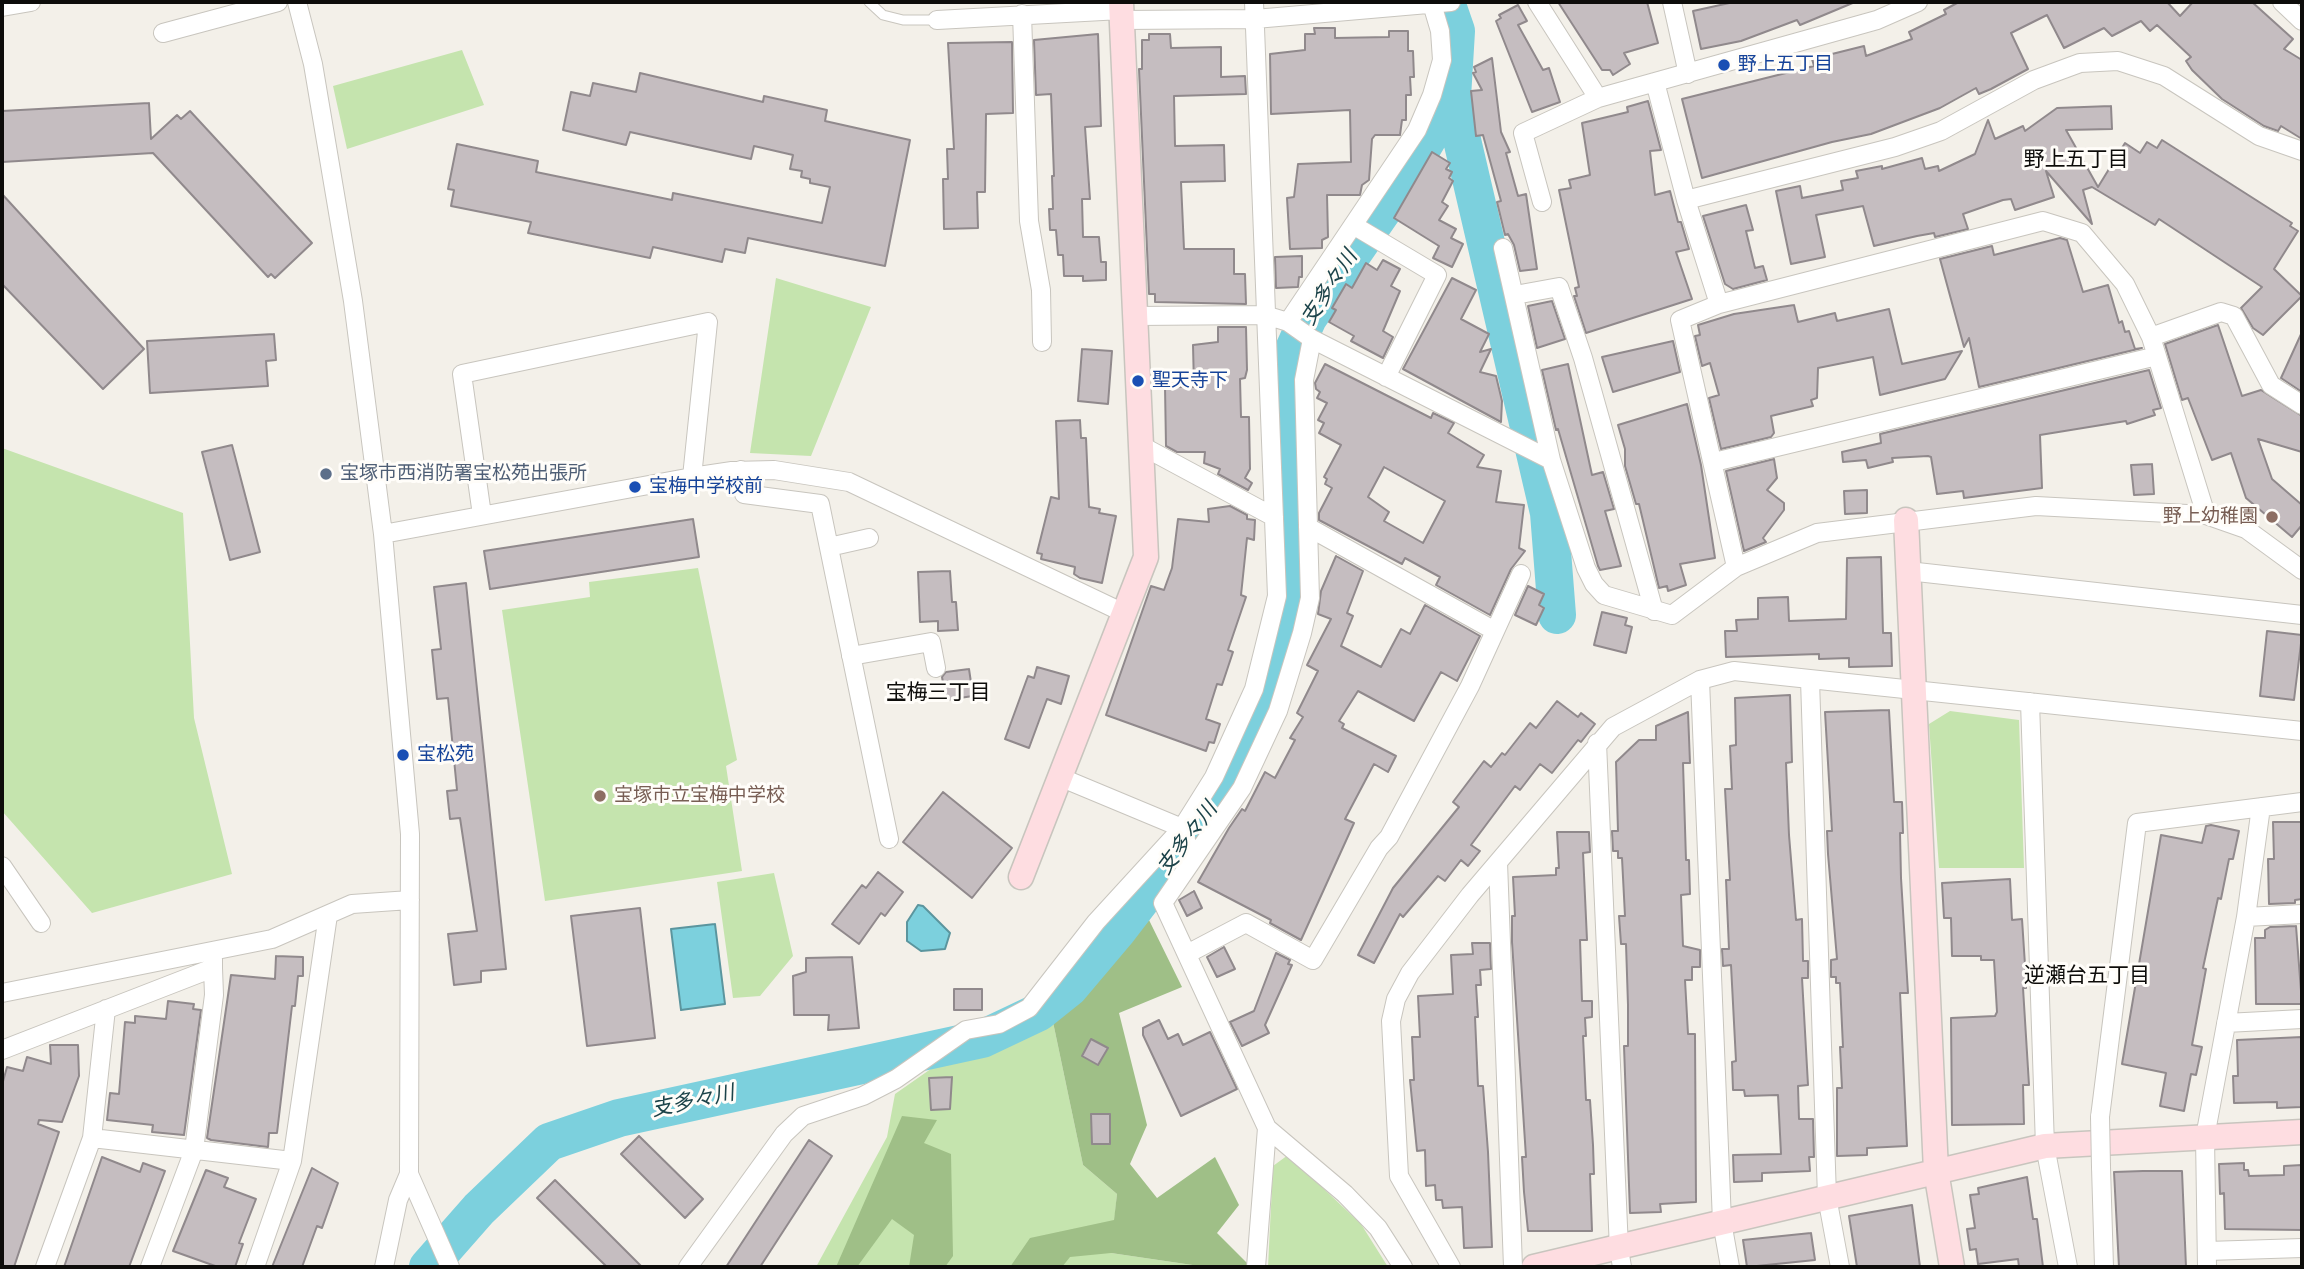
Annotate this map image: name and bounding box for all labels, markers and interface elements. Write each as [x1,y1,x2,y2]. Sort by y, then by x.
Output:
place label: 野上五丁目 [1738,54,1833,76]
marker: 野上五丁目 [1716,57,1732,73]
district label: 野上五丁目 [2024,147,2128,173]
water label: 支多々川 [1297,246,1363,330]
place label: 聖天寺下 [1152,370,1228,392]
marker: 聖天寺下 [1130,373,1146,389]
place label: 宝塚市西消防署宝松苑出張所 [340,463,587,485]
marker: 宝塚市西消防署宝松苑出張所 [318,466,334,482]
place label: 宝梅中学校前 [649,476,763,498]
marker: 宝梅中学校前 [627,479,643,495]
place label: 野上幼稚園 [2163,506,2258,528]
marker: 野上幼稚園 [2264,509,2280,525]
district label: 宝梅三丁目 [886,680,990,706]
place label: 宝松苑 [417,744,474,766]
marker: 宝松苑 [395,747,411,763]
place label: 宝塚市立宝梅中学校 [614,785,785,807]
marker: 宝塚市立宝梅中学校 [592,788,608,804]
water label: 支多々川 [1153,798,1223,880]
district label: 逆瀬台五丁目 [2024,963,2150,989]
water label: 支多々川 [649,1081,737,1123]

